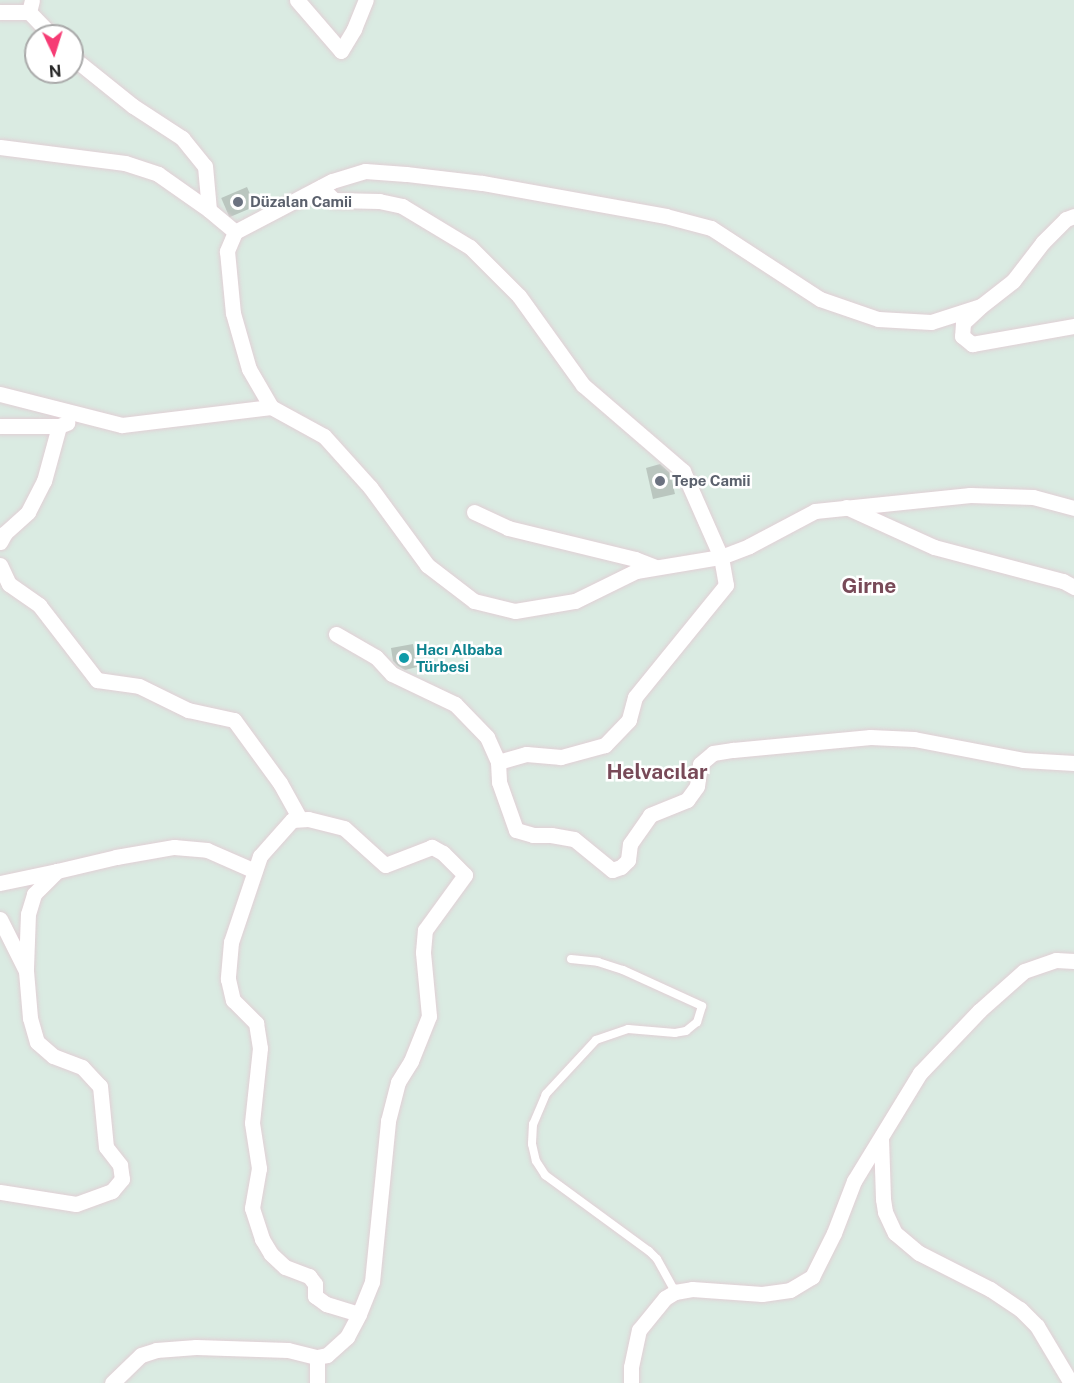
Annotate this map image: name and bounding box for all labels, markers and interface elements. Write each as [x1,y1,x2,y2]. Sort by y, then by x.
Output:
north arrow [24,24,84,84]
text: N [48,61,62,80]
place label: Düzalan Camii [250,193,352,211]
marker: Düzalan Camii [231,195,245,209]
place label: Tepe Camii [672,472,750,490]
marker: Tepe Camii [653,474,667,488]
district label: Girne [842,573,896,599]
place label: Hacı Albaba Türbesi [416,640,502,675]
marker: Hacı Albaba Türbesi [397,651,411,665]
district label: Helvacılar [606,759,708,785]

